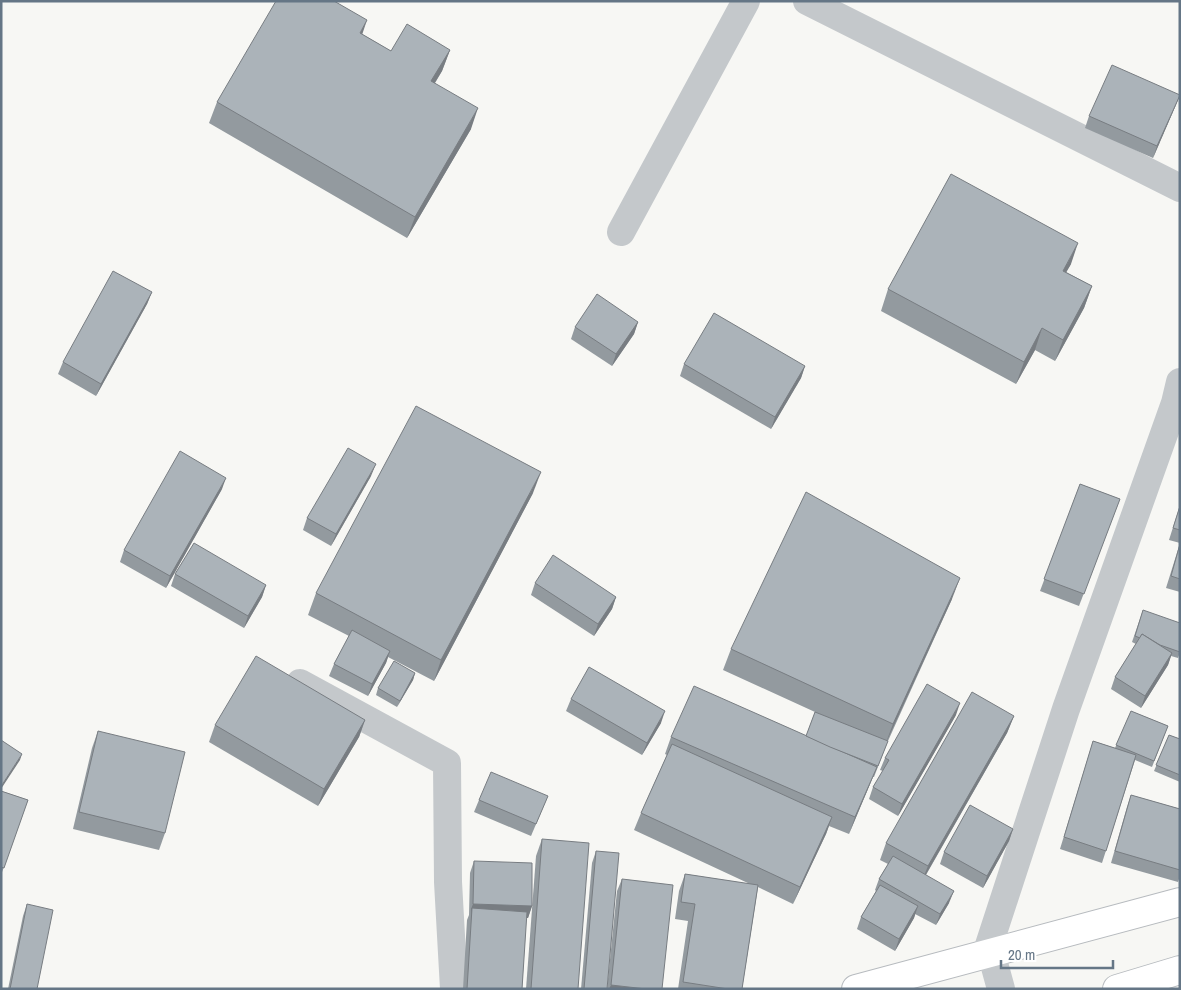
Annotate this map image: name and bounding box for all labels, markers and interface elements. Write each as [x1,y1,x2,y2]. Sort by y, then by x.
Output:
scale bar [1001,938,1114,970]
text: 20 m [1008,944,1035,965]

